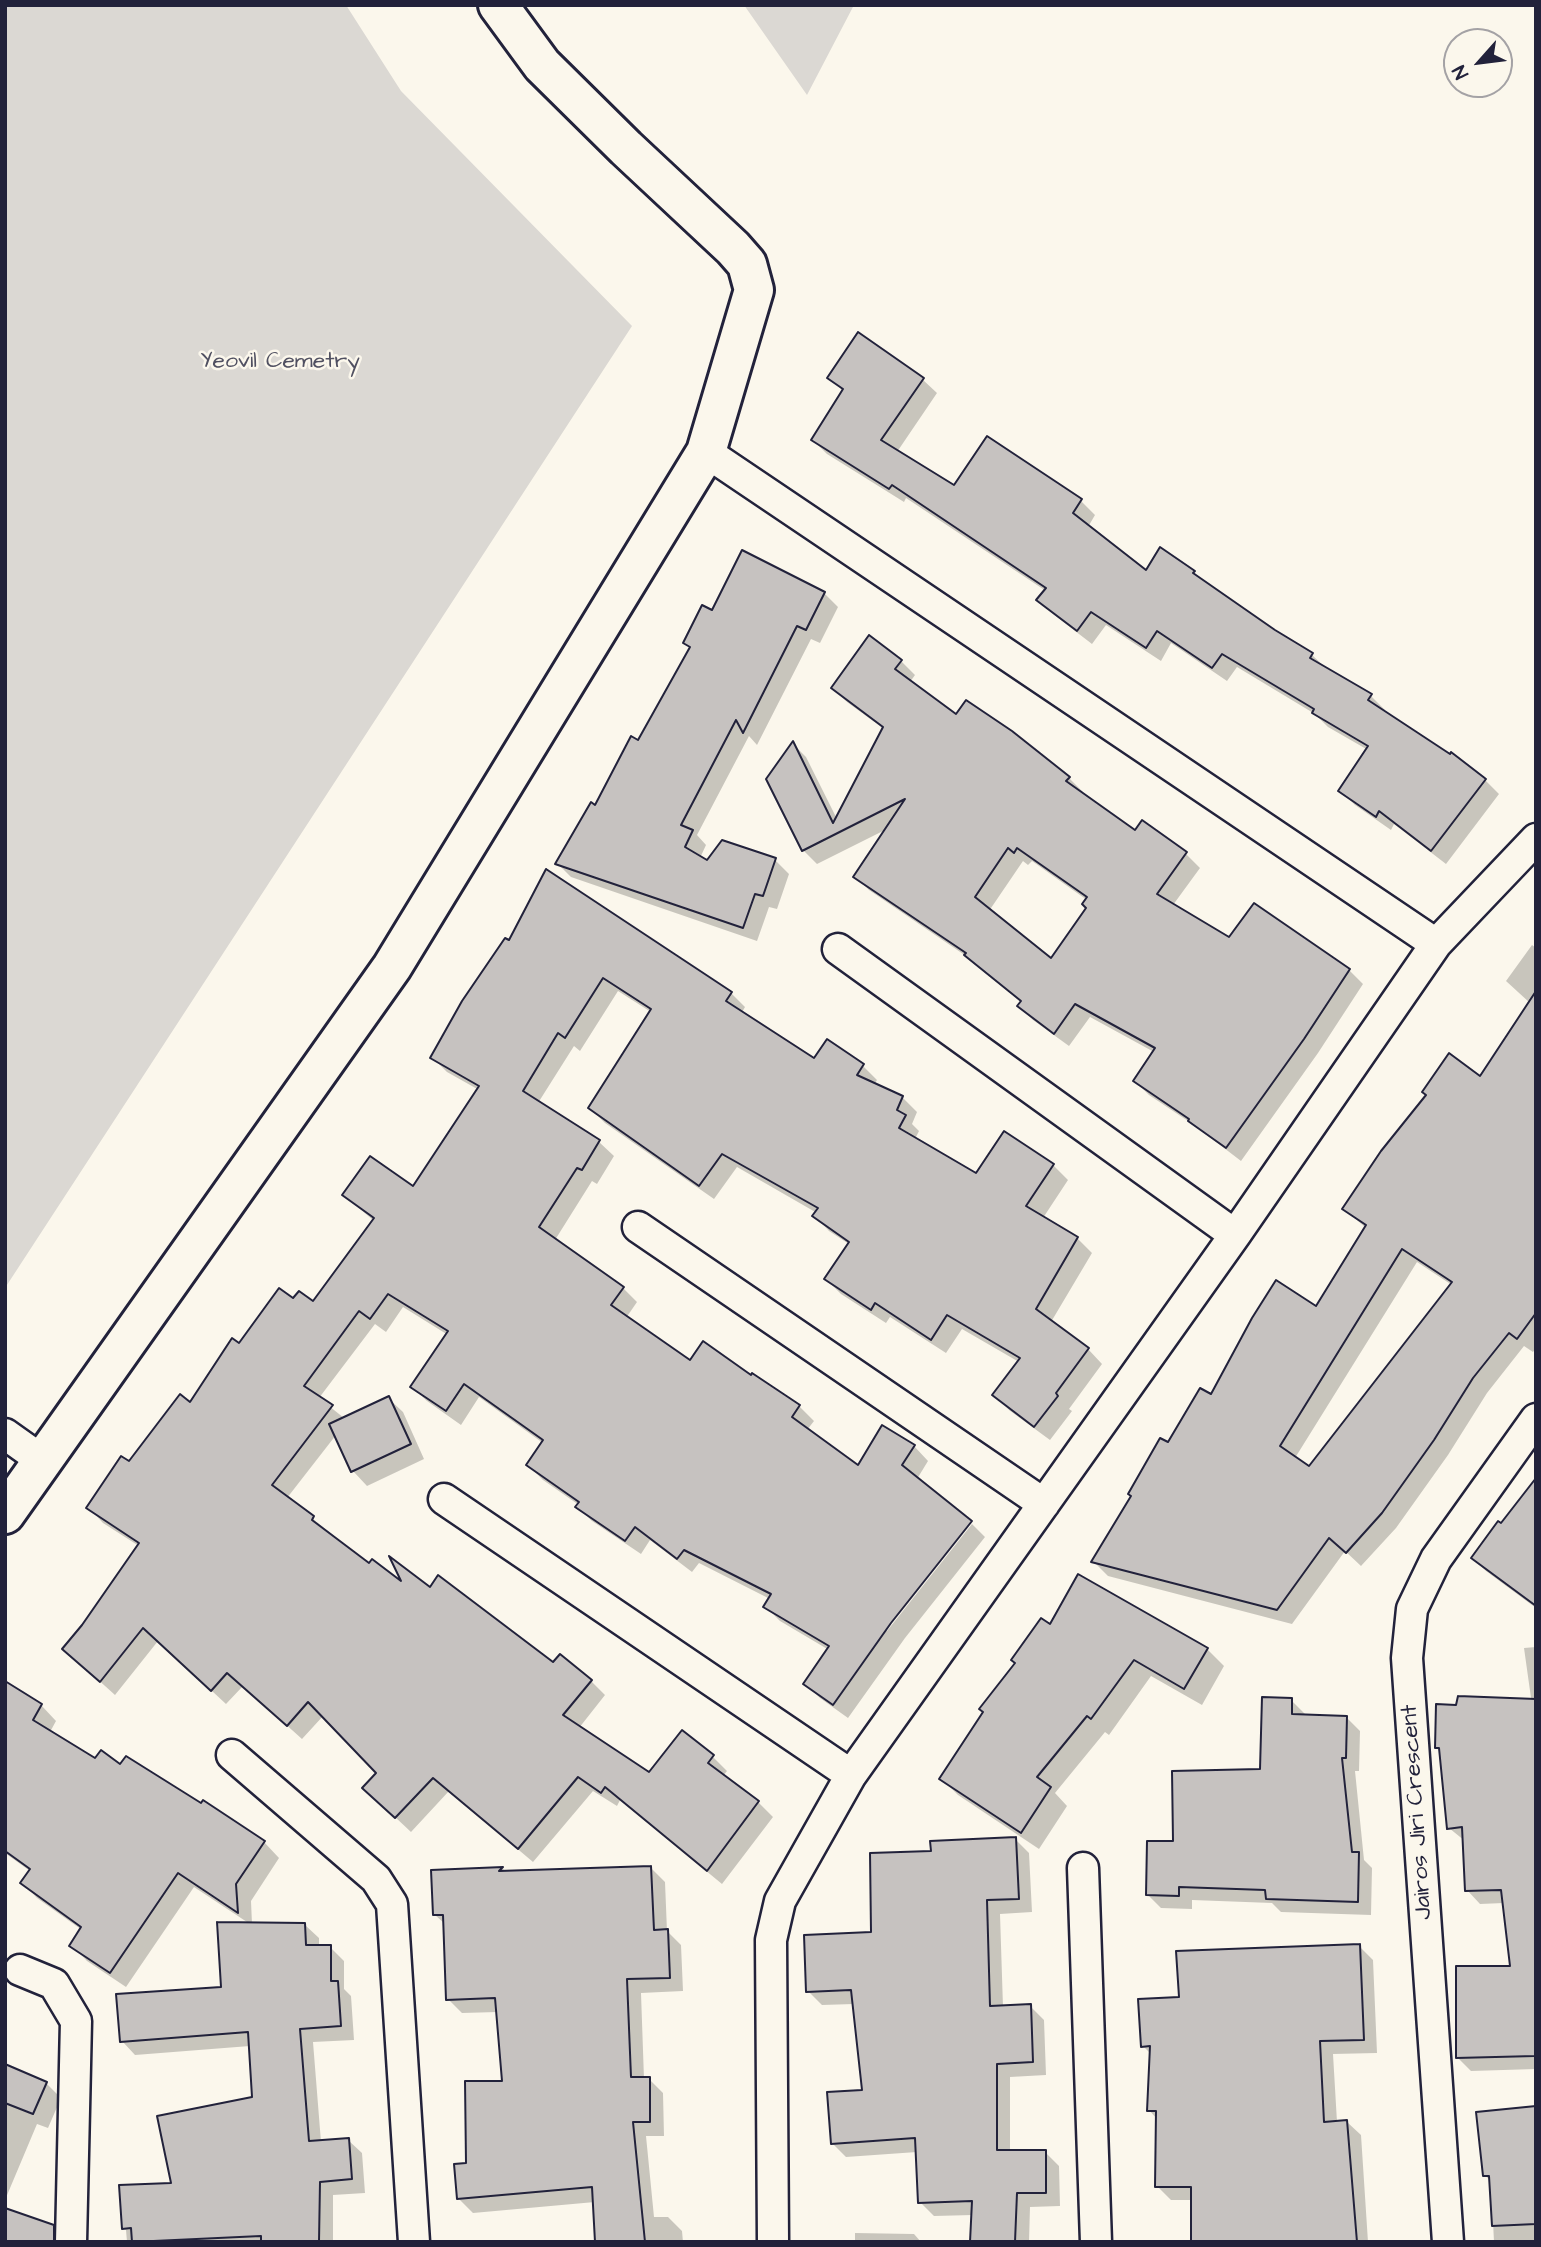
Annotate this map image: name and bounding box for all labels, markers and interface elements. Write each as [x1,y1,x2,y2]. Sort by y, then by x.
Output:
north arrow [1443,28,1513,98]
text: N [1446,61,1476,84]
park label: Yeovil Cemetry [200,348,360,376]
street label: Jairos Jiri Crescent [1397,1704,1439,1920]

